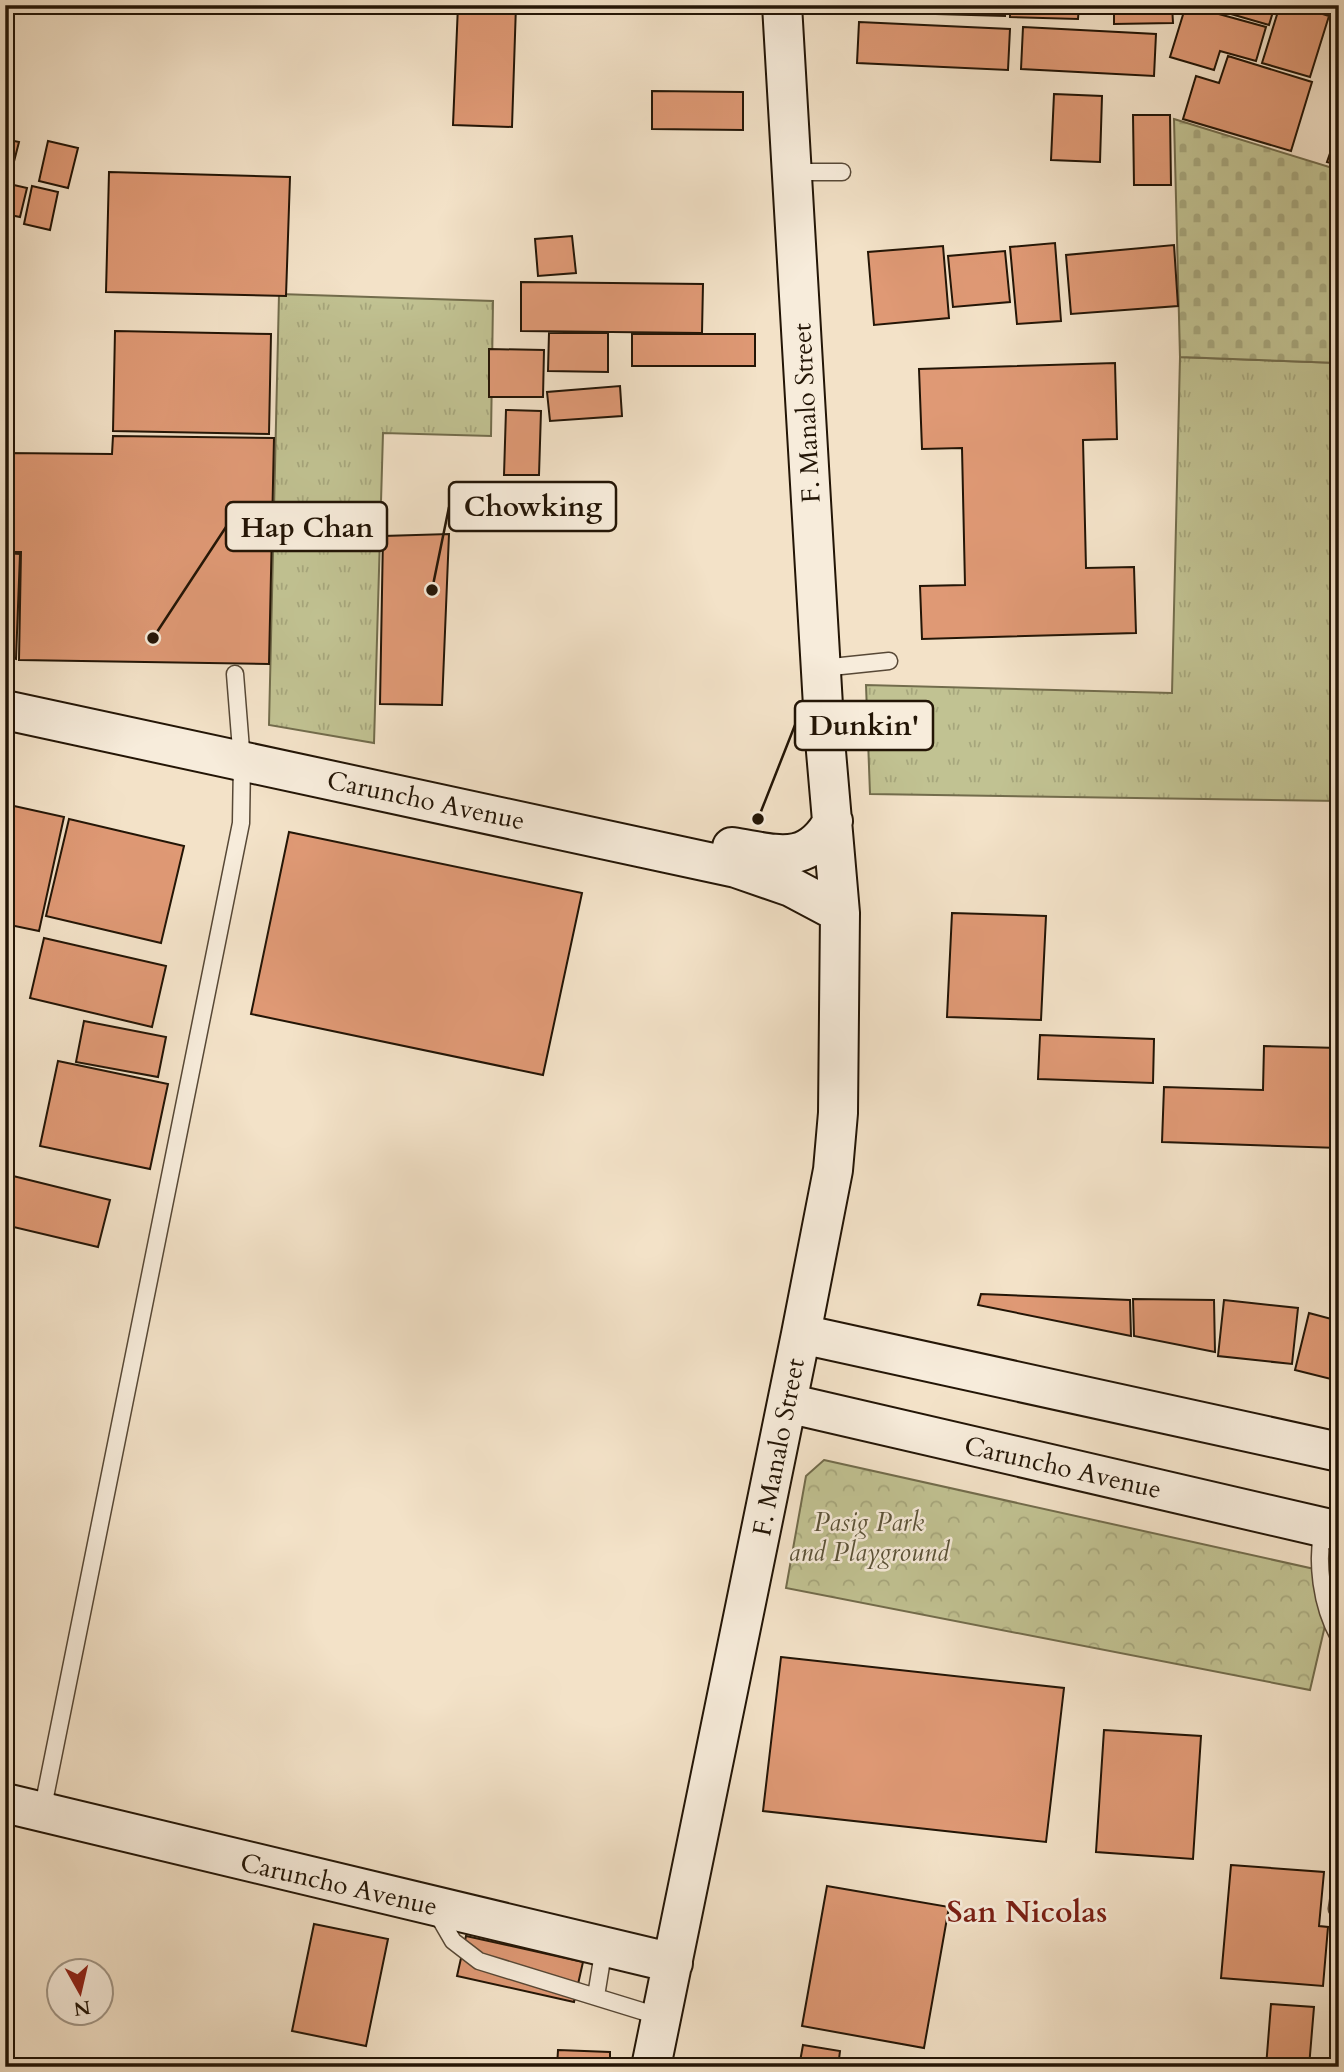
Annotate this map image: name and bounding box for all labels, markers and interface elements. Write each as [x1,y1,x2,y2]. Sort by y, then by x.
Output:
street label: F. Manalo Street [784,322,829,504]
callout: Chowking [449,482,616,531]
text: Chowking [464,488,603,526]
callout: Hap Chan [226,502,387,551]
text: Hap Chan [240,509,374,547]
callout: Dunkin' [795,701,933,750]
text: Dunkin' [809,707,919,745]
street label: Caruncho Avenue [324,762,528,839]
street label: F. Manalo Street [744,1355,813,1539]
street label: Caruncho Avenue [961,1428,1165,1507]
park label: Pasig Park and Playground [789,1505,951,1570]
street label: Caruncho Avenue [237,1845,441,1924]
district label: San Nicolas [947,1892,1107,1933]
north arrow [46,1956,116,2026]
text: N [72,1994,92,2022]

